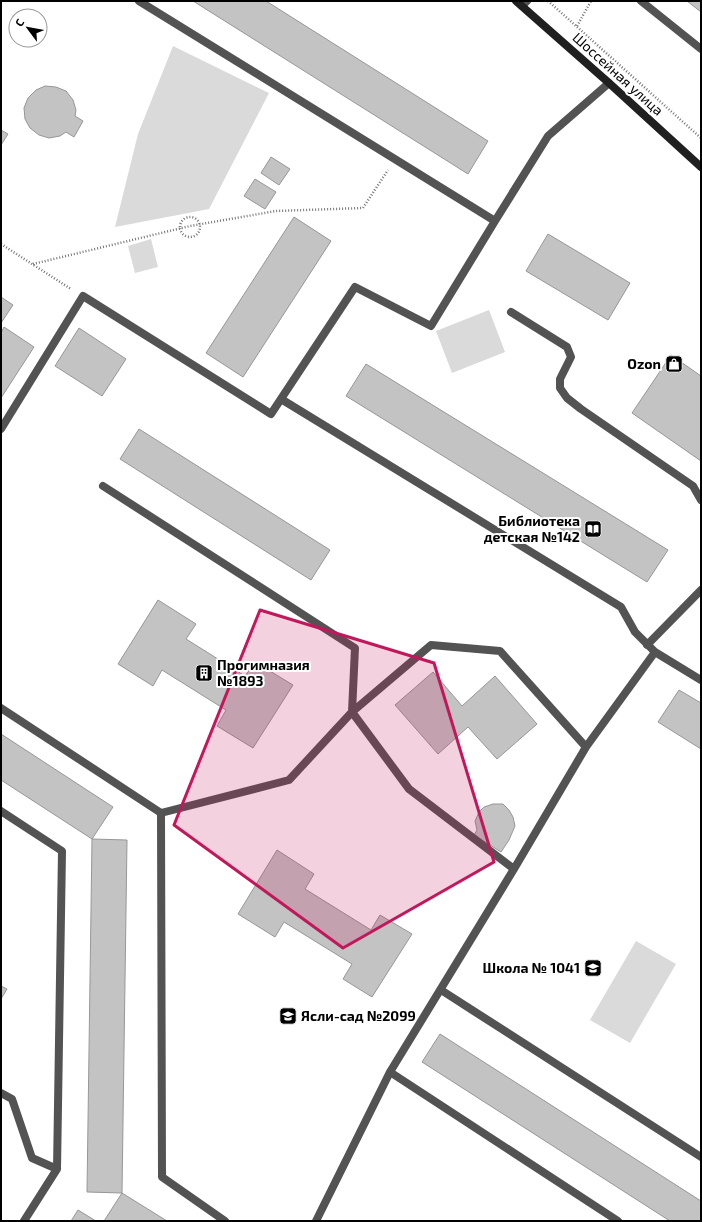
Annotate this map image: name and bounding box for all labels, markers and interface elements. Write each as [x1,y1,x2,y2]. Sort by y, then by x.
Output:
north arrow [8,8,48,48]
text: С [12,16,27,29]
street label: Шоссейная улица [570,28,667,119]
shop icon: Ozon [664,354,684,374]
place label: Ozon [627,355,661,372]
place label: Библиотека детская №142 [484,512,580,545]
library icon: Библиотека детская №142 [583,519,603,539]
place label: Прогимназия №1893 [217,656,310,689]
building icon: Прогимназия №1893 [194,663,214,683]
school or university icon: Школа № 1041 [583,958,603,978]
place label: Школа № 1041 [483,959,580,976]
school or university icon: Ясли-сад №2099 [278,1006,298,1026]
place label: Ясли-сад №2099 [301,1007,416,1024]

